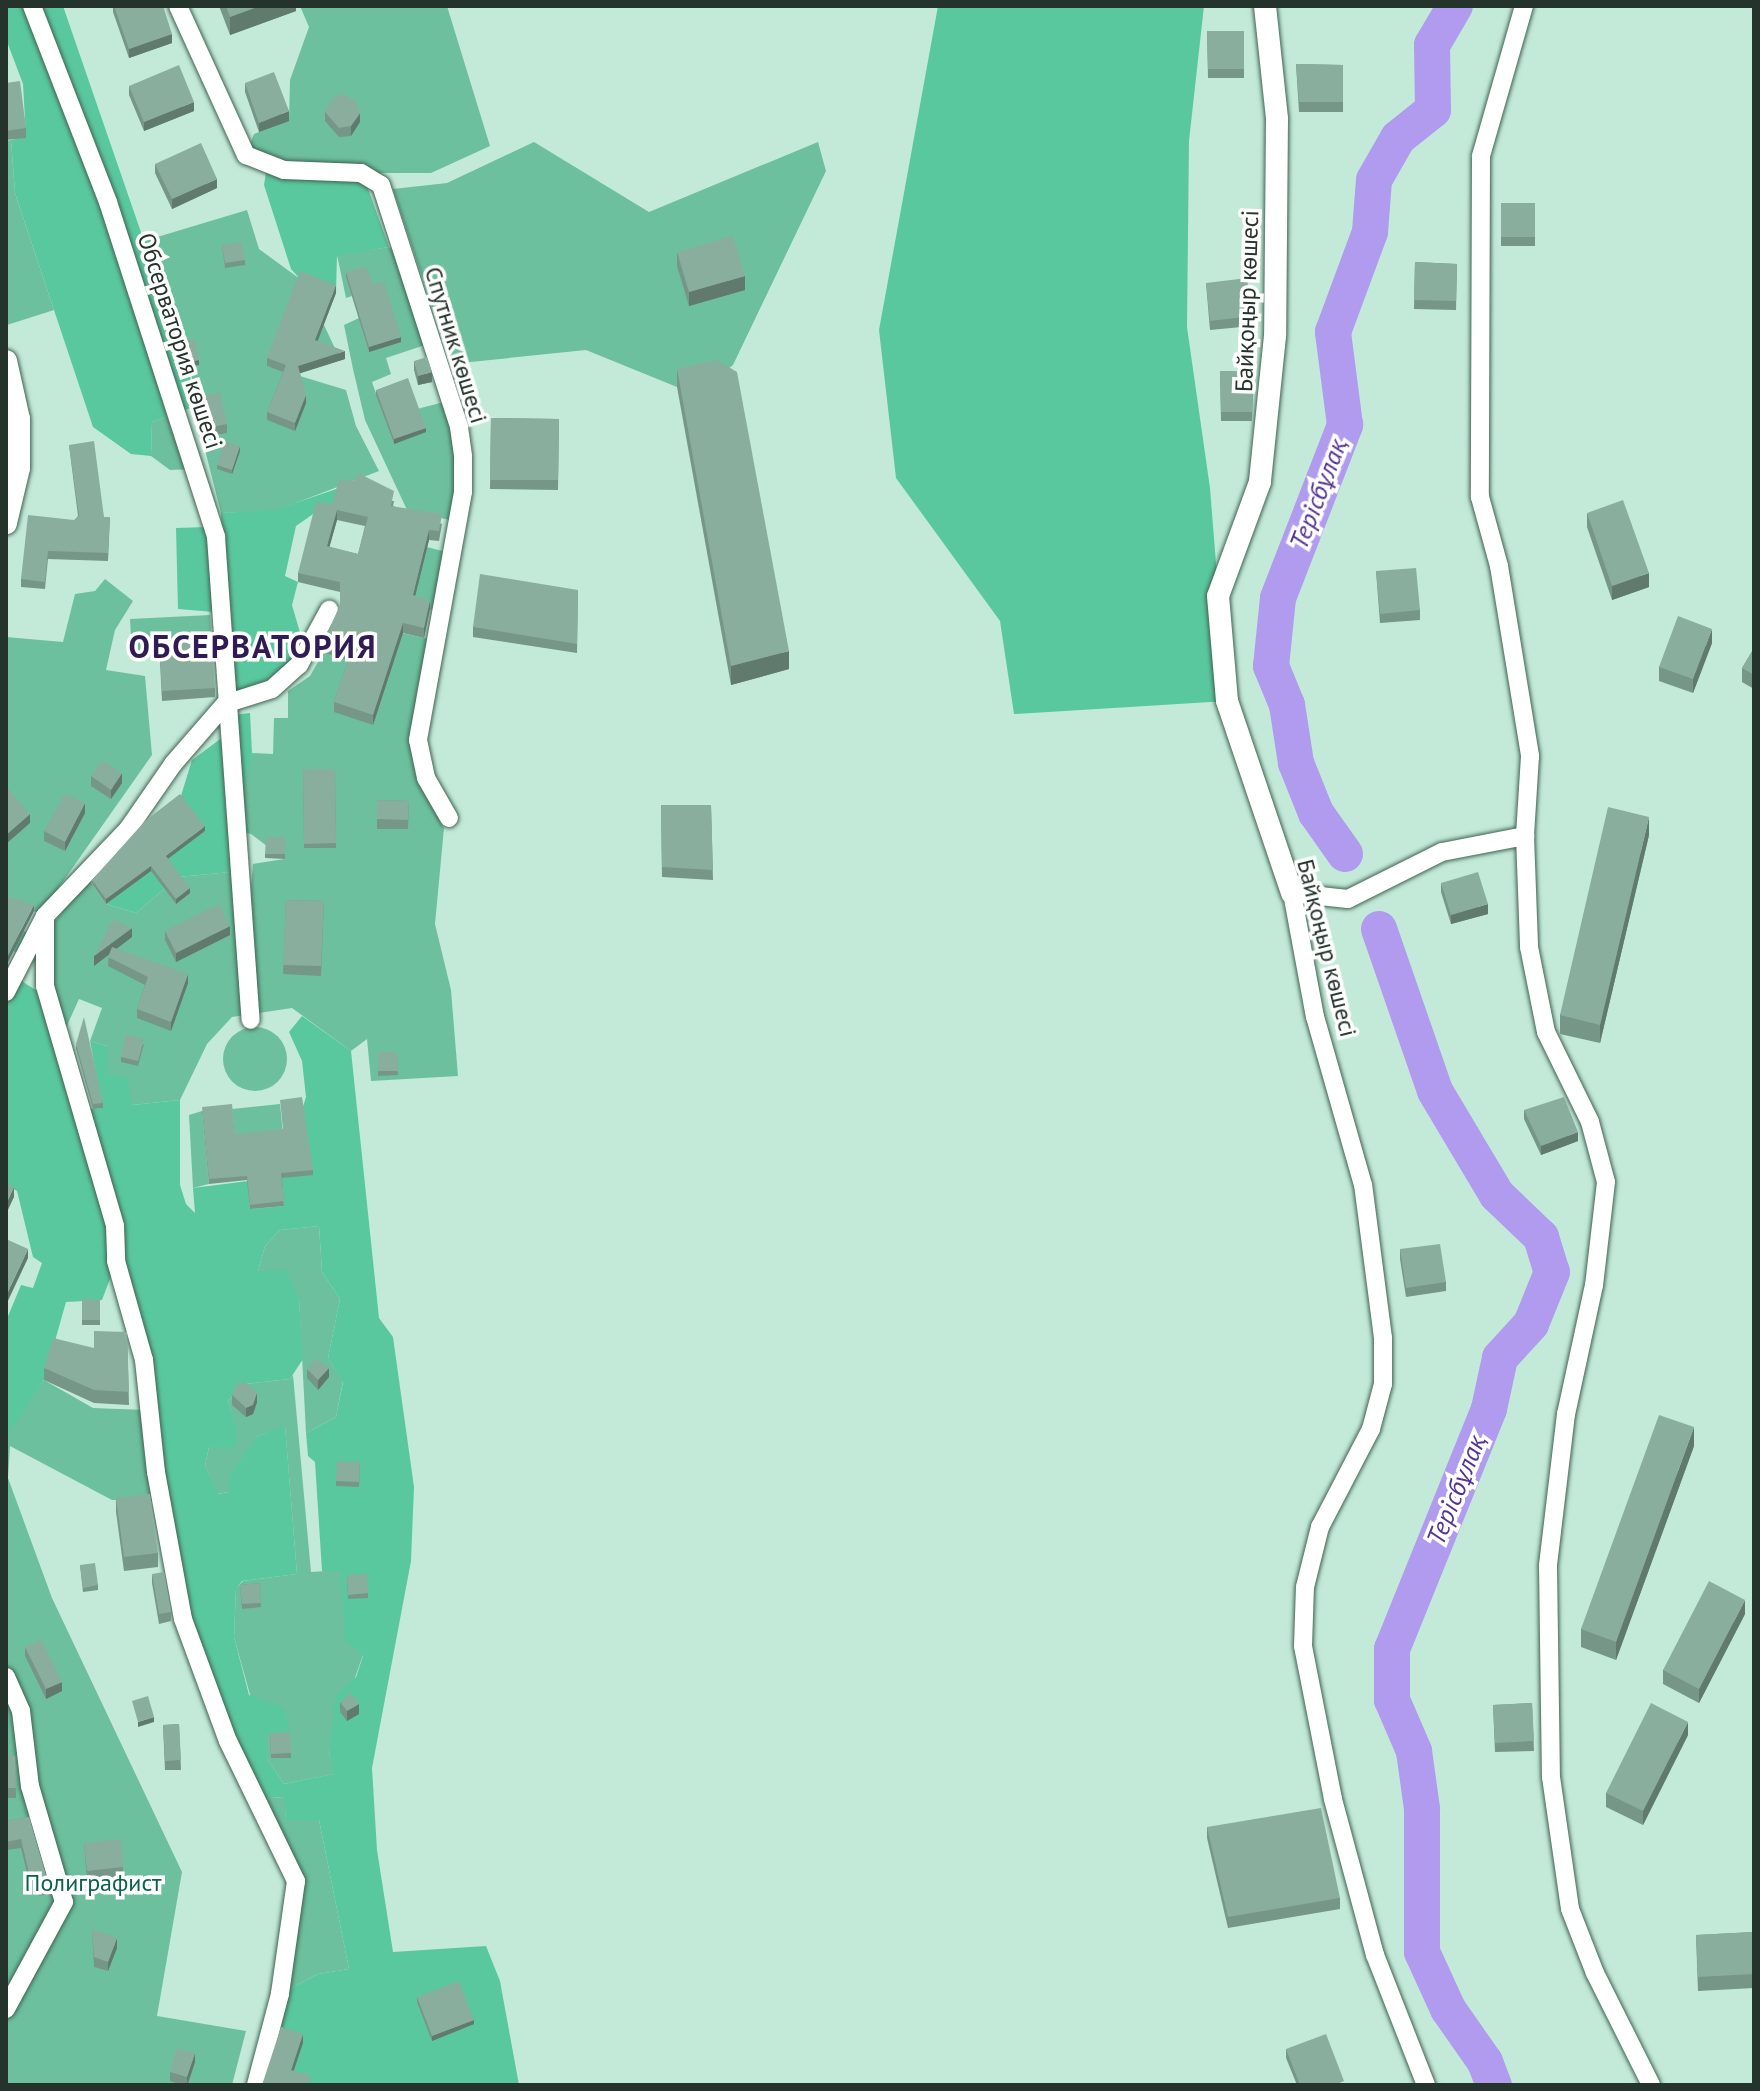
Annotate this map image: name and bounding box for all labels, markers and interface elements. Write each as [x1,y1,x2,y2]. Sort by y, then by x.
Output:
street label: Байқоңыр көшесі [1229,209,1265,393]
street label: Обсерватория көшесі [131,229,229,453]
street label: Спутник көшесі [419,263,493,427]
water label: Терісбұлақ [1283,434,1353,554]
district label: ОБСЕРВАТОРИЯ [129,627,377,665]
street label: Байқоңыр көшесі [1291,856,1363,1040]
water label: Терісбұлақ [1420,1431,1492,1549]
park label: Полиграфист [25,1869,161,1897]

